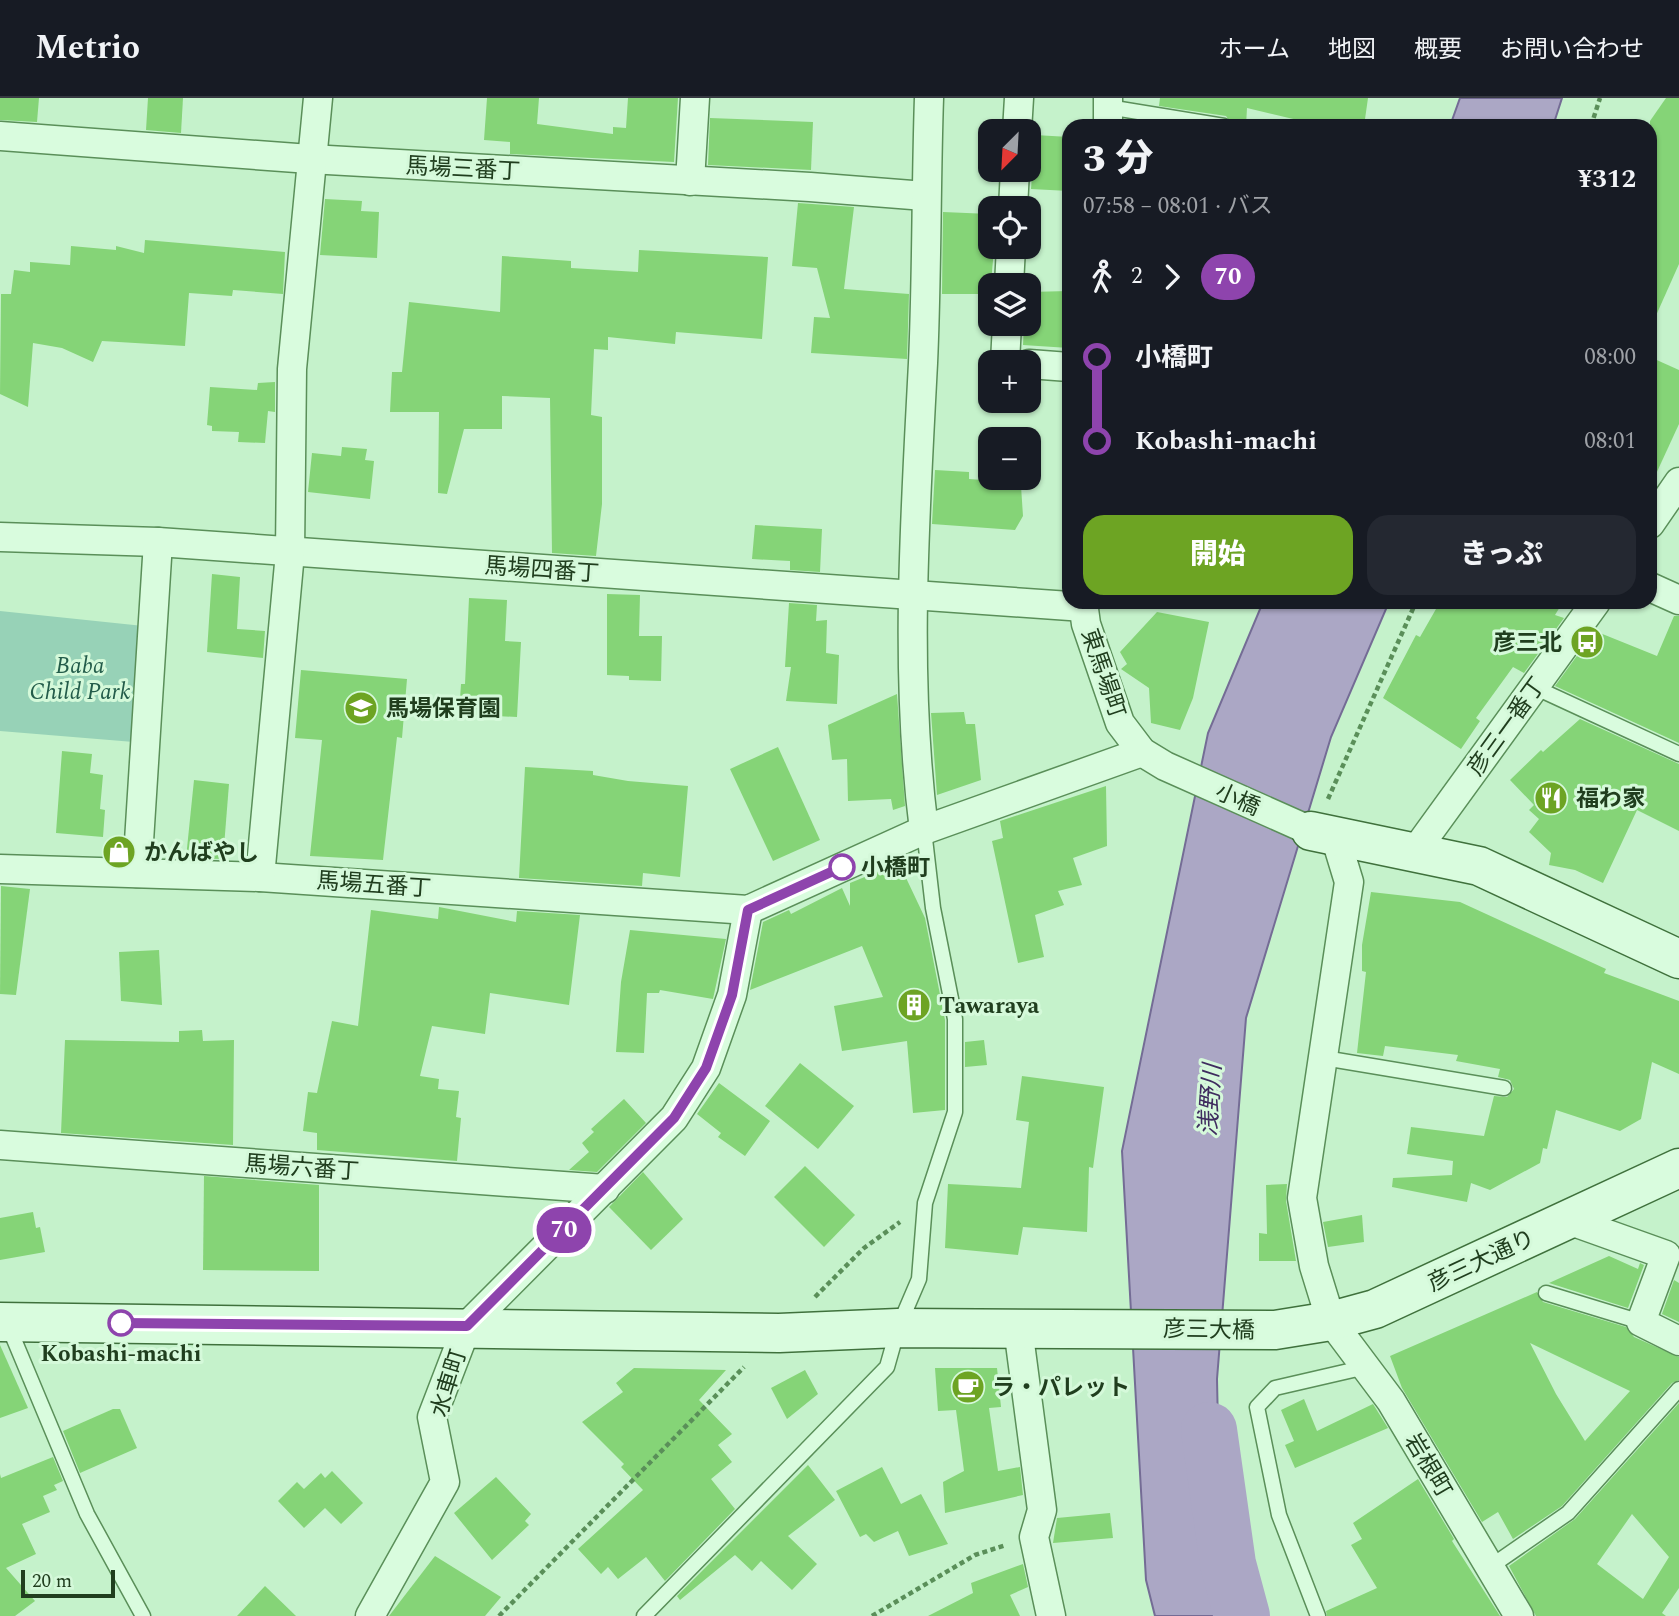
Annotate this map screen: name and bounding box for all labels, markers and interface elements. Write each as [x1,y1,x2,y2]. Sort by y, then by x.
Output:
text: Metrio [35,23,140,73]
text: ホーム [1219,32,1290,68]
text: 地図 [1328,32,1376,68]
text: 概要 [1414,32,1462,68]
text: お問い合わせ [1500,32,1644,68]
north arrow [978,119,1041,182]
map controls [978,119,1041,490]
text: 3 分 [1083,131,1153,189]
street label: 馬場三番丁 [405,149,521,190]
text: ¥312 [1578,159,1636,199]
text: 07:58 – 08:01 · バス [1083,189,1273,224]
button: locate [978,196,1041,259]
icon: walk [1083,258,1121,296]
icon: forward [1153,258,1191,296]
text: 2 [1131,259,1143,294]
text: 70 [1215,259,1241,295]
button: layers [978,273,1041,336]
text: 小橋町 [1135,338,1213,378]
text: 08:00 [1584,340,1636,375]
button: + [978,350,1041,413]
text: Kobashi-machi [1135,421,1317,461]
text: 08:01 [1584,424,1636,459]
button: − [978,427,1041,490]
button: 開始 [1083,515,1353,595]
button: きっぷ [1367,515,1636,595]
street label: 馬場四番丁 [483,549,600,592]
bus stop icon: 彦三北 [1568,623,1606,661]
street label: 東馬場町 [1071,624,1134,723]
place label: 彦三北 [1493,626,1562,661]
park label: Baba Child Park [30,649,131,710]
street label: 彦三一番丁 [1459,670,1555,784]
school or university icon: 馬場保育園 [342,689,380,727]
place label: 馬場保育園 [386,692,501,727]
street label: 小橋 [1209,775,1266,826]
restaurant icon: 福わ家 [1532,779,1570,817]
place label: 福わ家 [1576,782,1645,817]
shop icon: かんばやし [100,833,138,871]
place label: かんばやし [144,836,259,871]
place label: 小橋町 [861,851,930,886]
marker: 小橋町 [829,854,855,880]
street label: 馬場五番丁 [315,864,432,907]
building icon: Tawaraya [895,986,933,1024]
place label: Tawaraya [939,989,1040,1024]
water label: 浅野川 [1191,1060,1232,1137]
street label: 馬場六番丁 [243,1147,360,1190]
line badge: 70 [532,1207,596,1253]
text: 70 [551,1212,577,1248]
street label: 彦三大通り [1422,1221,1541,1302]
marker: Kobashi-machi [108,1310,134,1336]
street label: 彦三大橋 [1163,1312,1255,1349]
place label: Kobashi-machi [41,1337,201,1372]
street label: 水車町 [423,1345,476,1422]
cafe icon: ラ・パレット [949,1368,987,1406]
place label: ラ・パレット [992,1371,1130,1406]
street label: 岩根町 [1395,1427,1460,1504]
scale bar [21,1567,116,1599]
text: 20 m [32,1567,72,1596]

